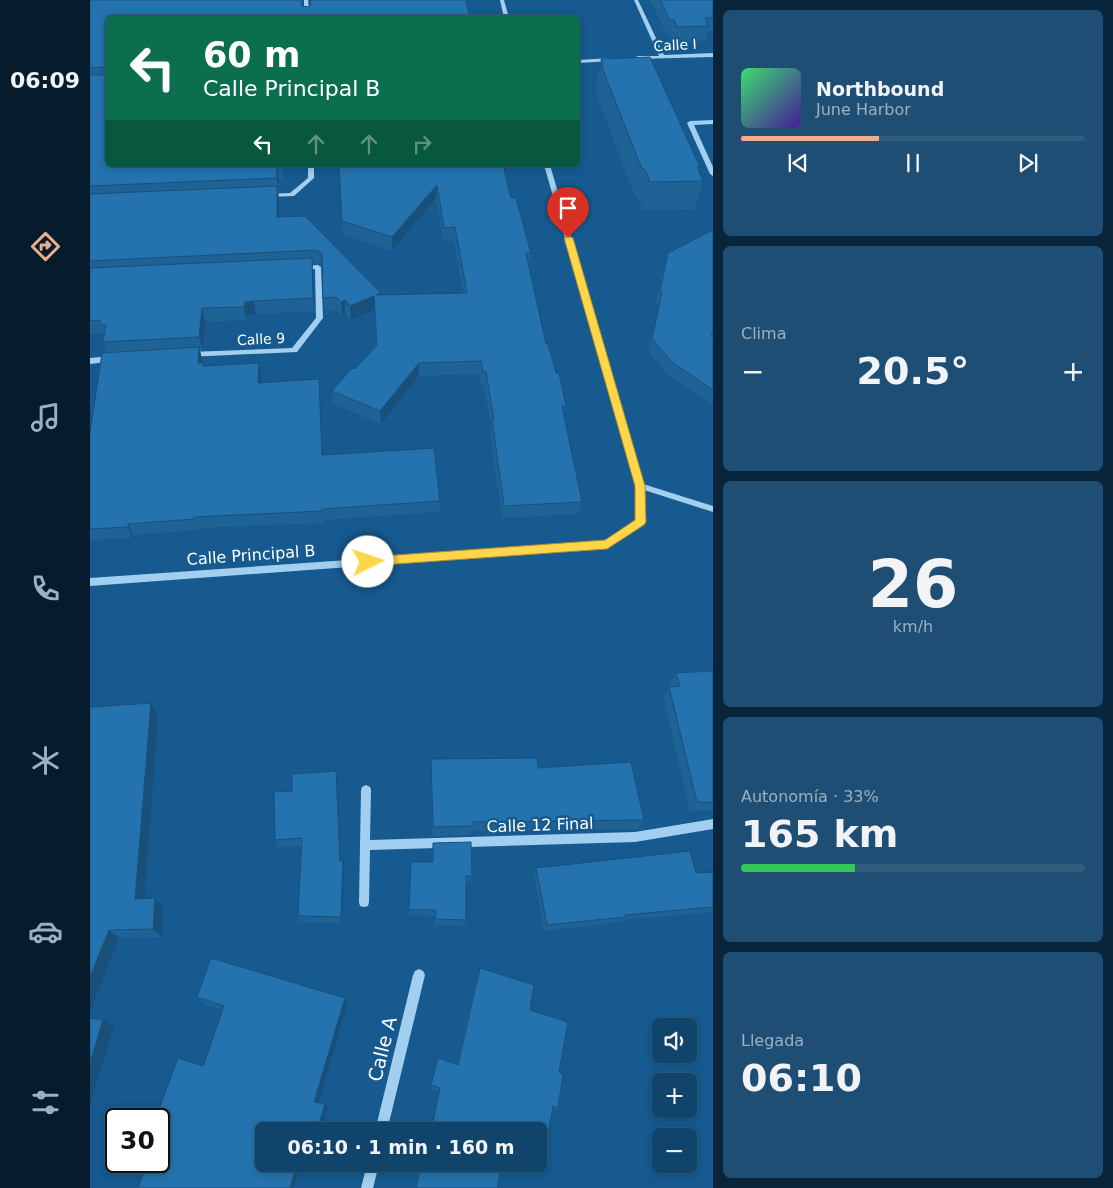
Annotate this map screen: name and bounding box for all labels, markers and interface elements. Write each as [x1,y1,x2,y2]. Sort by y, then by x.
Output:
icon: left [120,35,185,100]
text: 60 m [203,35,300,75]
street label: Calle I [653,36,697,54]
text: 06:09 [10,68,80,93]
text: Calle Principal B [203,76,380,101]
text: Northbound [816,78,944,100]
text: June Harbor [816,100,911,119]
icon: left [249,130,277,158]
icon: ahead [302,130,330,158]
icon: ahead [355,130,383,158]
icon: right [408,130,436,158]
icon: previous [784,149,812,177]
icon: pause [899,149,927,177]
icon: next [1014,149,1042,177]
pin [547,187,589,238]
icon: arrive [554,194,582,222]
icon: directions [28,229,63,264]
text: Clima [741,324,786,343]
street label: Calle 9 [237,330,285,348]
text: 20.5° [857,349,969,393]
text: − [741,355,764,388]
text: + [1062,355,1085,388]
icon: music [28,400,63,435]
position arrow [341,535,393,587]
street label: Calle Principal B [186,541,316,569]
text: 26 [868,547,958,622]
icon: phone [28,571,63,606]
text: km/h [893,617,933,636]
icon: climate [28,743,63,778]
text: Autonomía · 33% [741,787,879,806]
text: 165 km [741,812,898,856]
street label: Calle 12 Final [486,814,594,836]
icon: car [28,914,63,949]
street label: Calle A [363,1014,401,1084]
map controls [652,1018,697,1173]
button: sound [652,1018,697,1063]
text: Llegada [741,1031,804,1050]
text: 06:10 [741,1056,862,1100]
button: + [652,1073,697,1118]
icon: filters [28,1085,63,1120]
speed limit sign: 30 [105,1108,170,1173]
button: − [652,1128,697,1173]
text: 06:10 · 1 min · 160 m [287,1136,515,1158]

